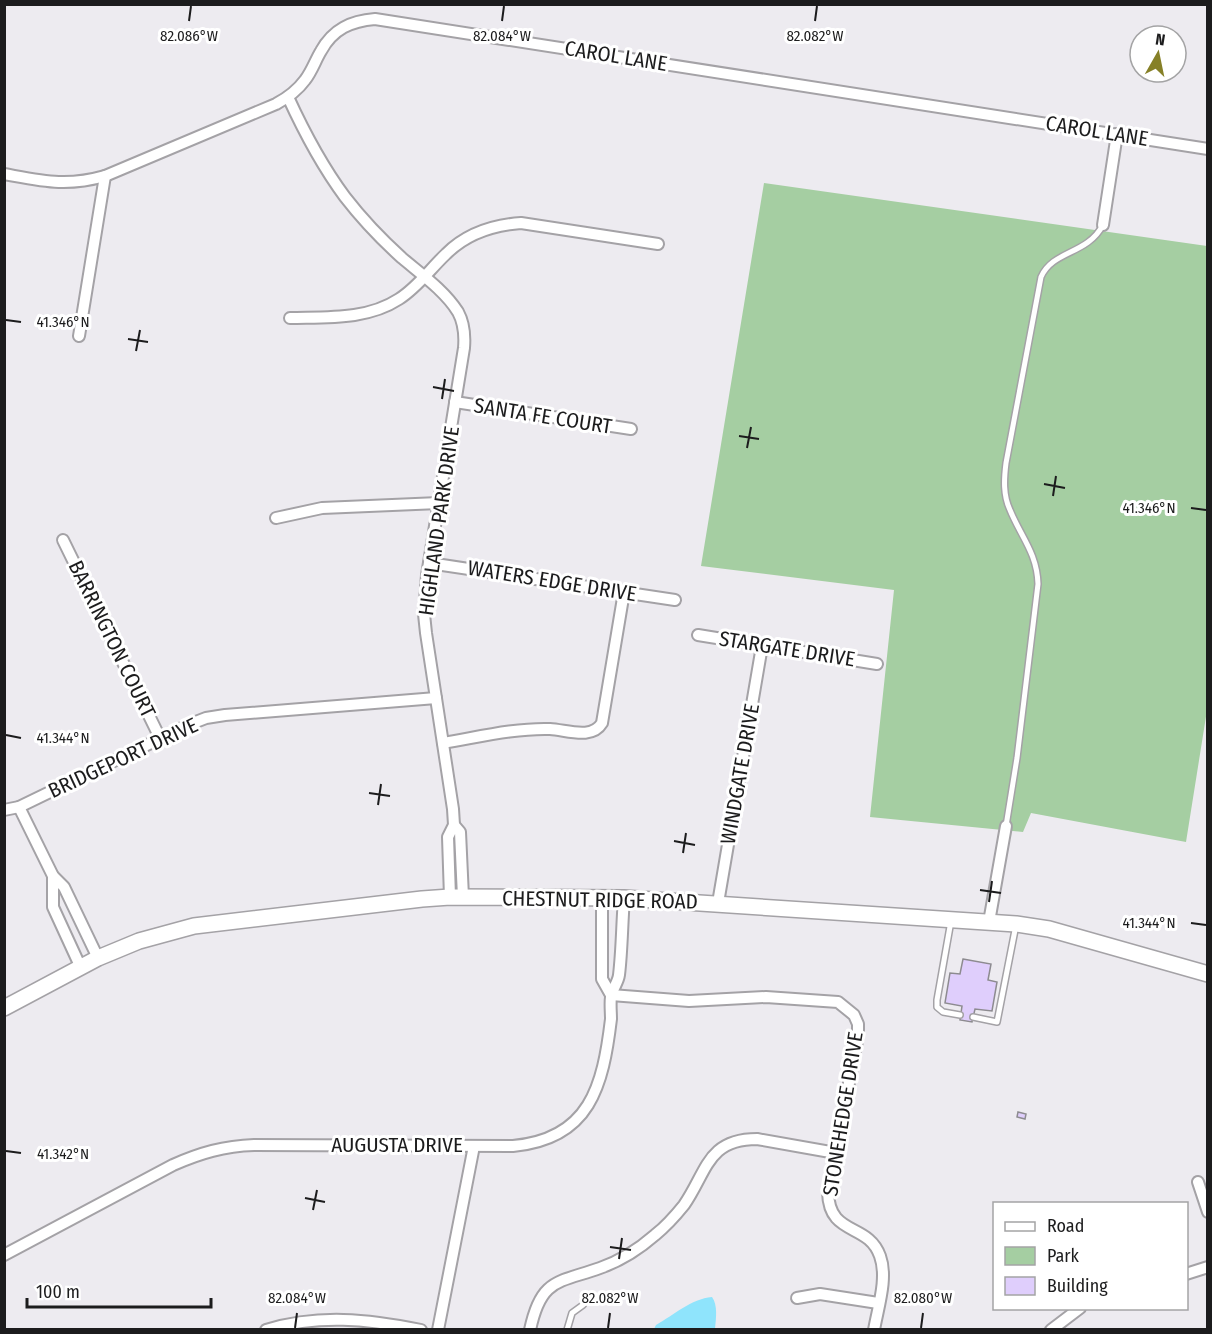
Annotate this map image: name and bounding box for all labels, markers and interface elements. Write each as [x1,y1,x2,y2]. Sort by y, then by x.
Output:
north arrow [1128,24,1188,84]
text: 82.086°W [160,27,218,45]
text: 82.084°W [473,27,531,45]
text: 82.082°W [786,27,844,45]
text: N [1154,30,1166,50]
street label: CAROL LANE [563,35,669,77]
street label: CAROL LANE [1044,110,1150,152]
text: 41.346°N [37,313,90,331]
street label: SANTA FE COURT [472,392,614,440]
street label: HIGHLAND PARK DRIVE [413,424,465,617]
text: 41.346°N [1123,499,1176,517]
street label: WATERS EDGE DRIVE [466,555,638,607]
street label: BARRINGTON COURT [63,556,161,722]
street label: STARGATE DRIVE [717,625,857,673]
street label: WINDGATE DRIVE [715,701,765,846]
street label: BRIDGEPORT DRIVE [44,712,202,804]
text: 41.344°N [37,729,89,747]
street label: CHESTNUT RIDGE ROAD [502,885,698,915]
text: 41.344°N [1123,914,1175,932]
street label: STONEHEDGE DRIVE [817,1030,869,1198]
street label: AUGUSTA DRIVE [331,1132,463,1158]
text: 41.342°N [37,1145,89,1163]
legend [993,1202,1188,1310]
text: Road [1047,1215,1084,1237]
text: Park [1047,1245,1080,1267]
scale bar [27,1271,212,1309]
text: Building [1047,1275,1108,1297]
text: 100 m [36,1281,80,1303]
text: 82.084°W [268,1289,326,1307]
text: 82.082°W [581,1289,639,1307]
text: 82.080°W [894,1289,952,1307]

